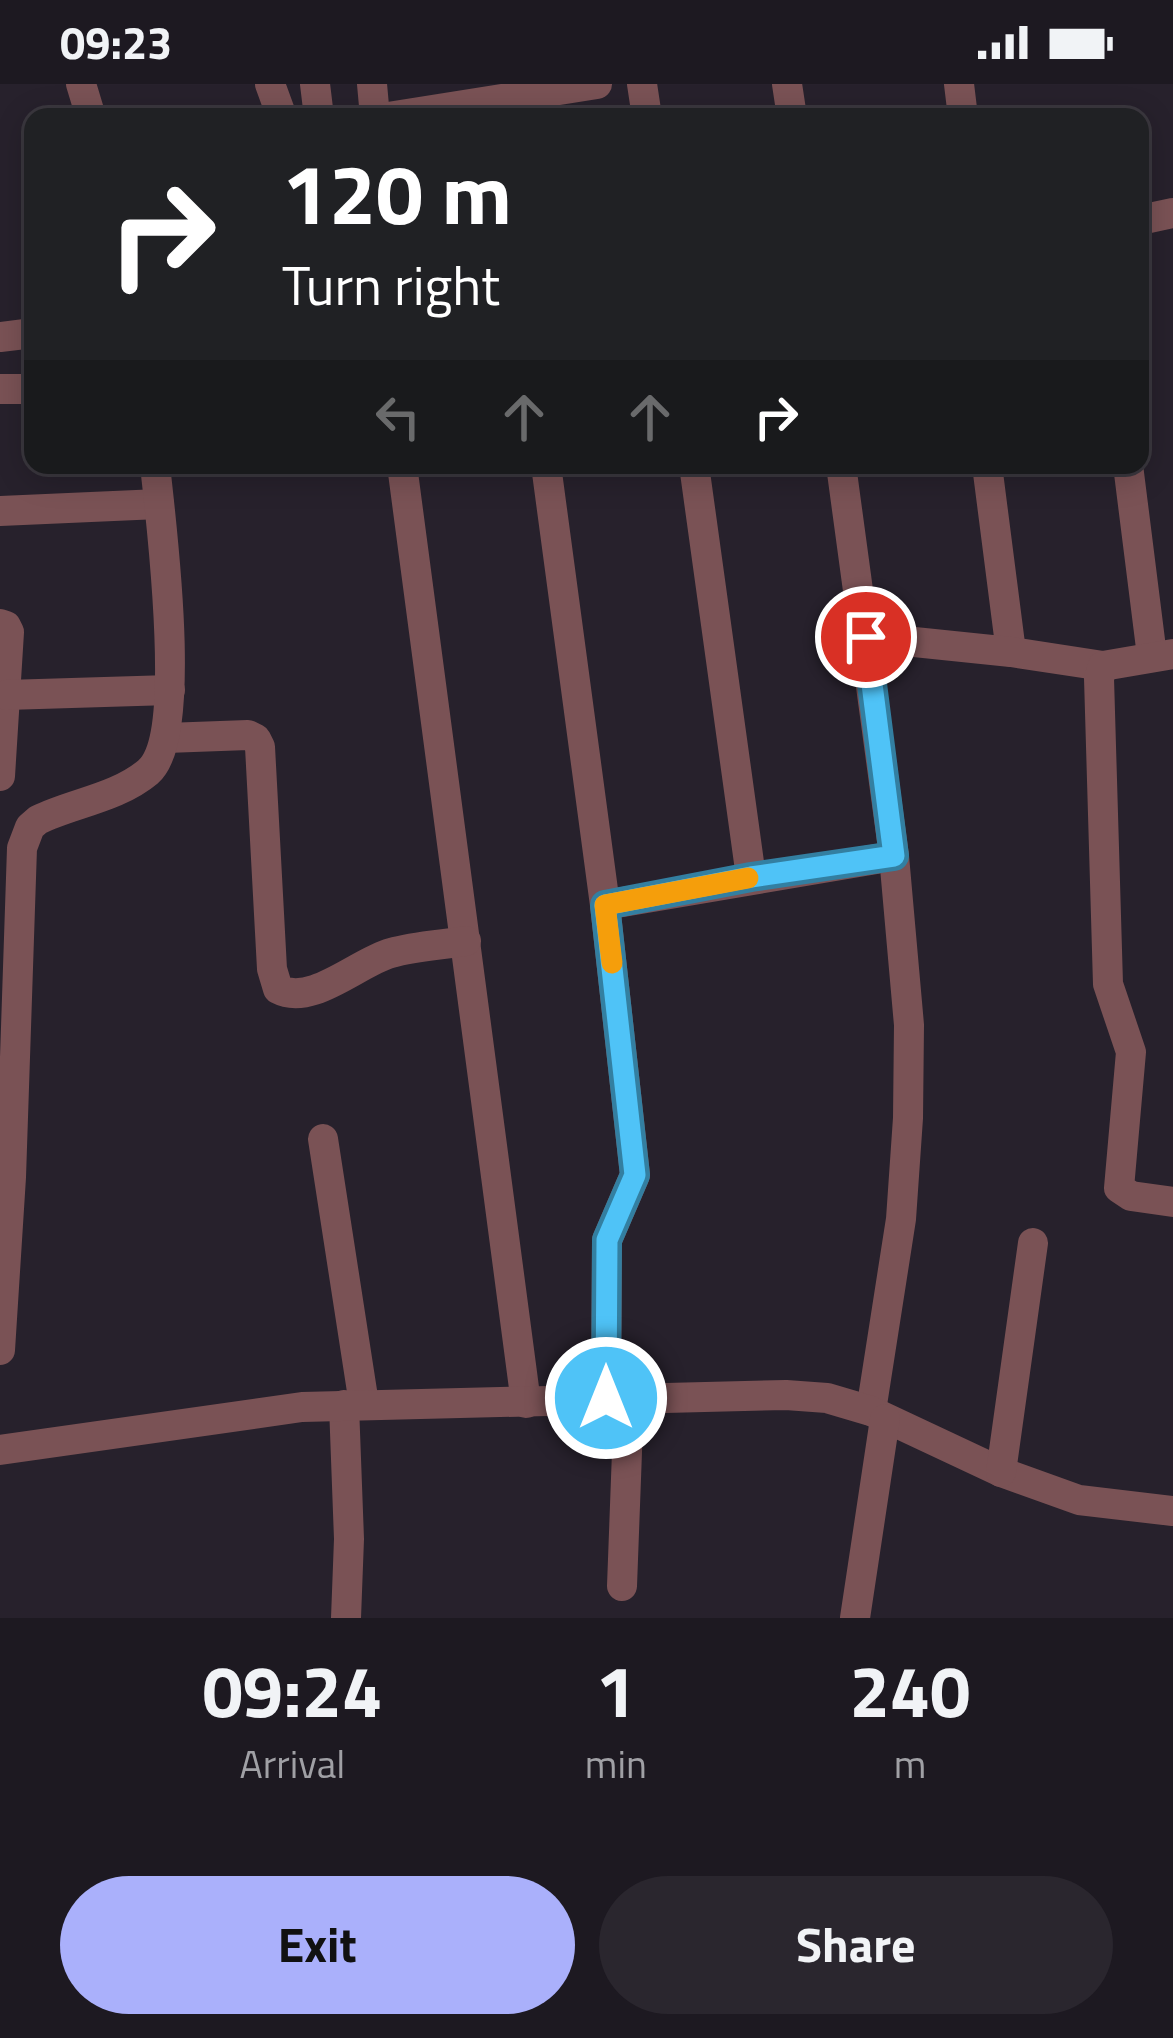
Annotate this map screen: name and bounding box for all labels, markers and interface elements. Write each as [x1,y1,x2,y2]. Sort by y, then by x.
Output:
text: 09:23 [60,8,172,76]
text: 120 m [282,129,512,257]
icon: right [84,156,240,312]
text: Turn right [282,244,500,326]
icon: left [365,384,431,450]
icon: ahead [491,384,557,450]
icon: ahead [617,384,683,450]
icon: right [743,384,809,450]
pin [815,586,917,688]
icon: arrive [833,604,899,670]
position arrow [543,1335,669,1461]
text: 09:24 [203,1635,382,1745]
text: 1 [596,1635,636,1745]
text: 240 [849,1635,970,1745]
text: Arrival [240,1734,345,1793]
text: min [585,1734,647,1793]
text: m [894,1734,926,1793]
button: Exit [60,1876,575,2014]
button: Share [599,1876,1113,2014]

